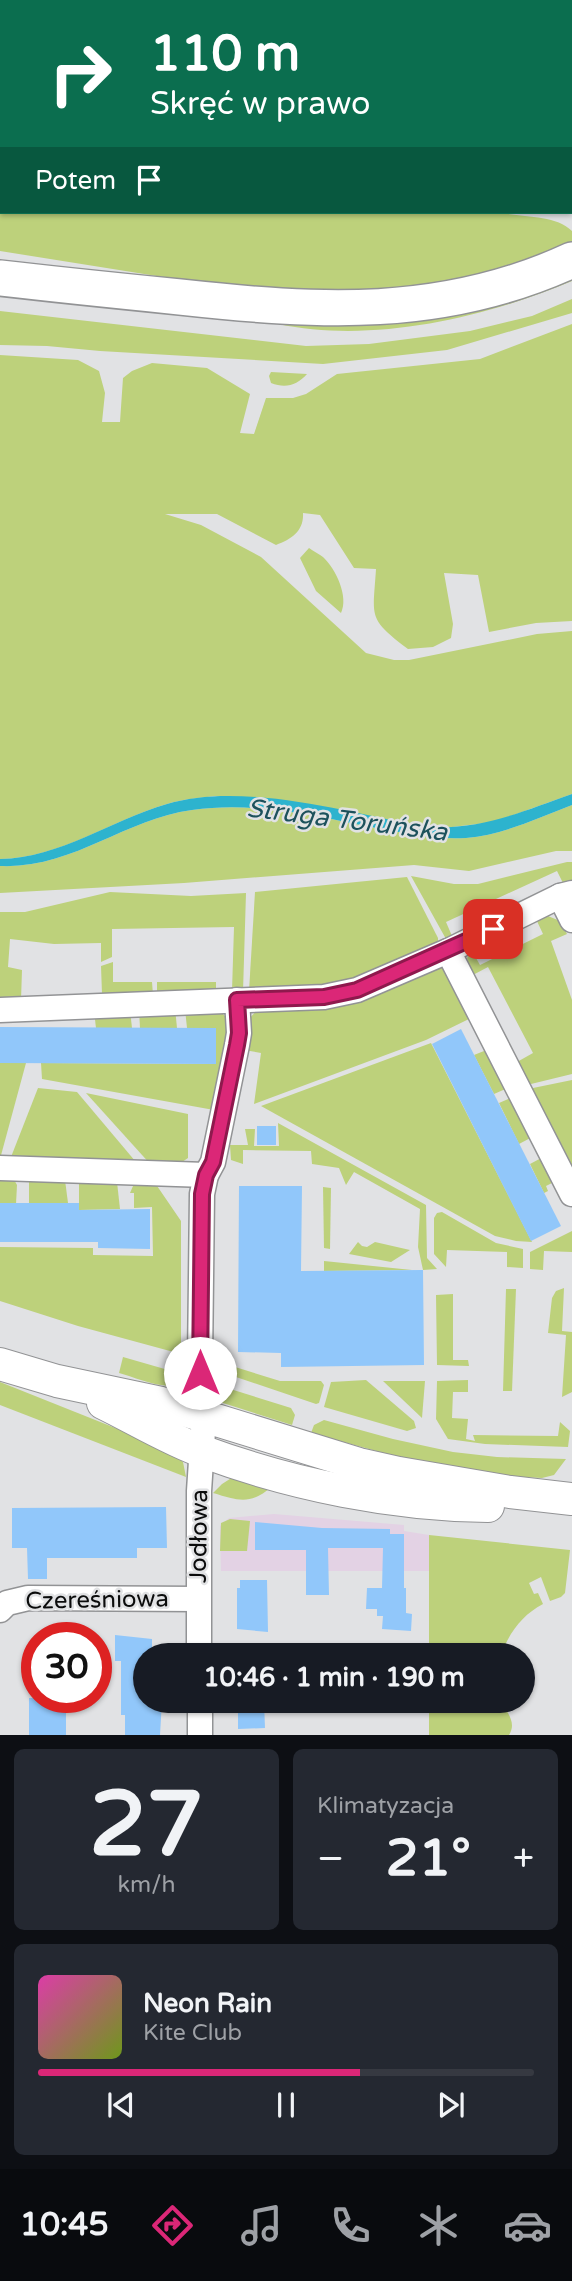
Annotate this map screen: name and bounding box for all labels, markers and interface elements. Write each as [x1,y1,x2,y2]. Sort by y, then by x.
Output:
text: 110 m [150,25,300,84]
icon: right [35,28,126,119]
text: Skręć w prawo [150,85,371,123]
icon: arrive [130,161,168,199]
text: Potem [35,165,116,196]
water label: Struga Toruńska [245,792,450,848]
pin [463,899,523,959]
icon: arrive [474,910,512,948]
position arrow [163,1336,237,1410]
street label: Jodłowa [184,1489,214,1583]
street label: Czereśniowa [25,1584,169,1616]
speed limit sign: 30 [21,1622,112,1713]
text: 10:46 · 1 min · 190 m [203,1662,465,1693]
text: 27 [89,1770,204,1880]
text: Klimatyzacja [317,1792,454,1820]
text: 21° [386,1827,471,1890]
text: − [317,1836,344,1882]
text: + [513,1836,534,1882]
text: km/h [118,1871,175,1899]
text: Neon Rain [143,1988,272,2019]
text: Kite Club [143,2019,242,2047]
icon: previous [102,2086,140,2124]
icon: pause [267,2086,305,2124]
icon: next [432,2086,470,2124]
icon: directions [148,2201,197,2250]
icon: music [237,2201,286,2250]
icon: phone [326,2201,375,2250]
icon: climate [414,2201,463,2250]
icon: car [503,2201,552,2250]
text: 10:45 [20,2206,109,2244]

